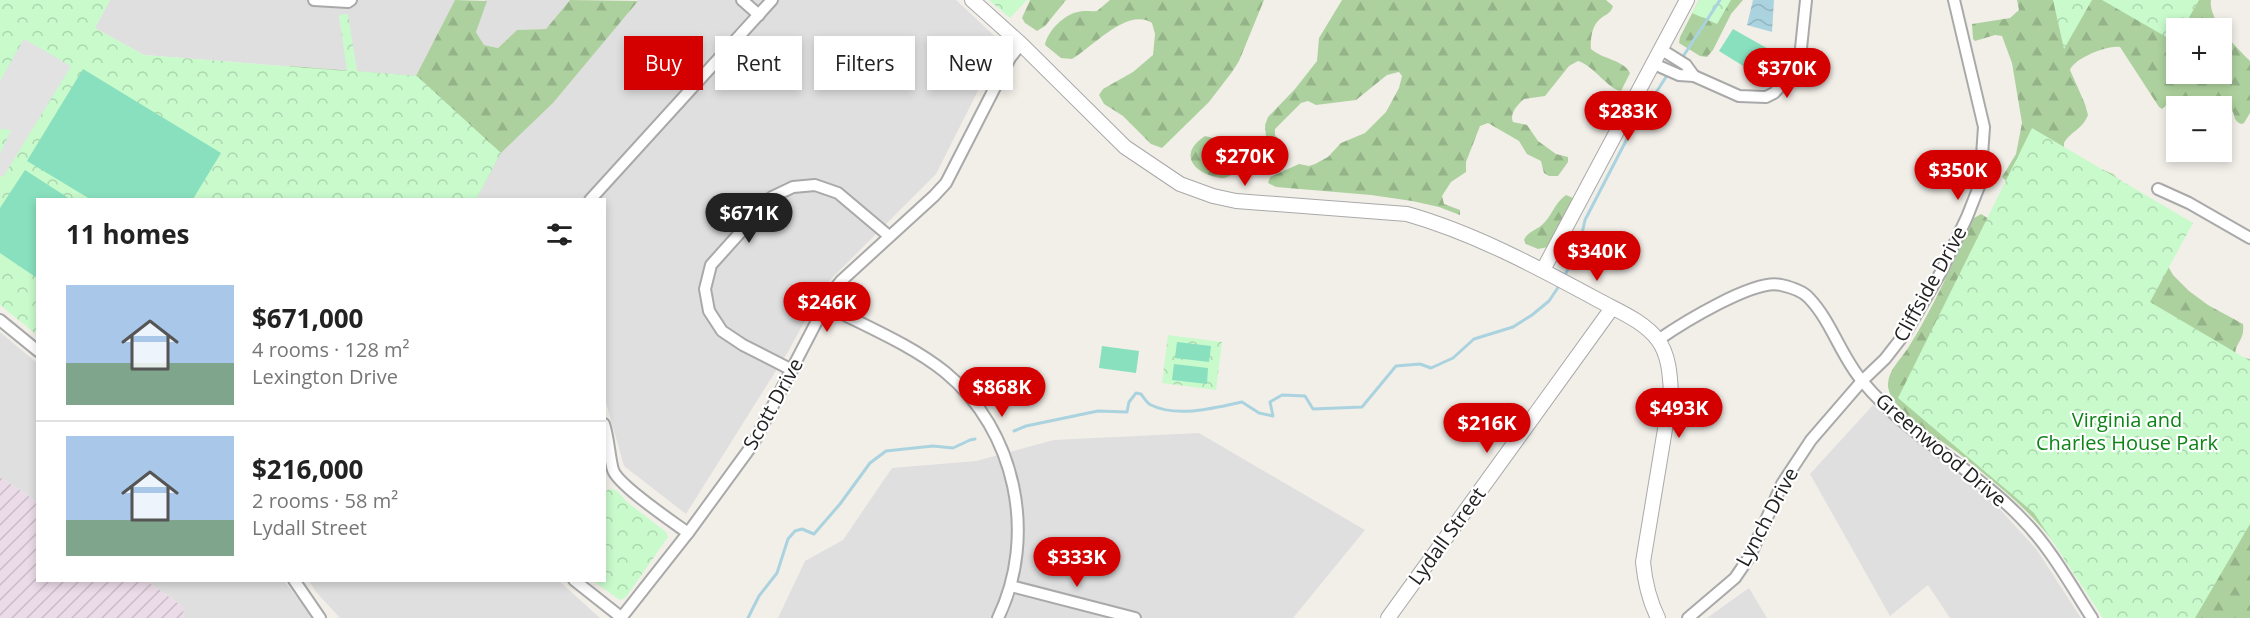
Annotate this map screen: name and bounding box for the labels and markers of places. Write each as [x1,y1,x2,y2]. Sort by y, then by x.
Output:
pin: $370K [1745,48,1829,99]
pin: $283K [1586,91,1670,142]
pin: $270K [1203,136,1287,187]
pin: $350K [1916,150,2000,201]
pin: $671K [707,193,791,244]
pin: $340K [1555,231,1639,282]
pin: $246K [785,282,869,333]
pin: $868K [960,367,1044,418]
pin: $493K [1637,388,1721,439]
pin: $216K [1445,403,1529,454]
pin: $333K [1035,537,1119,588]

